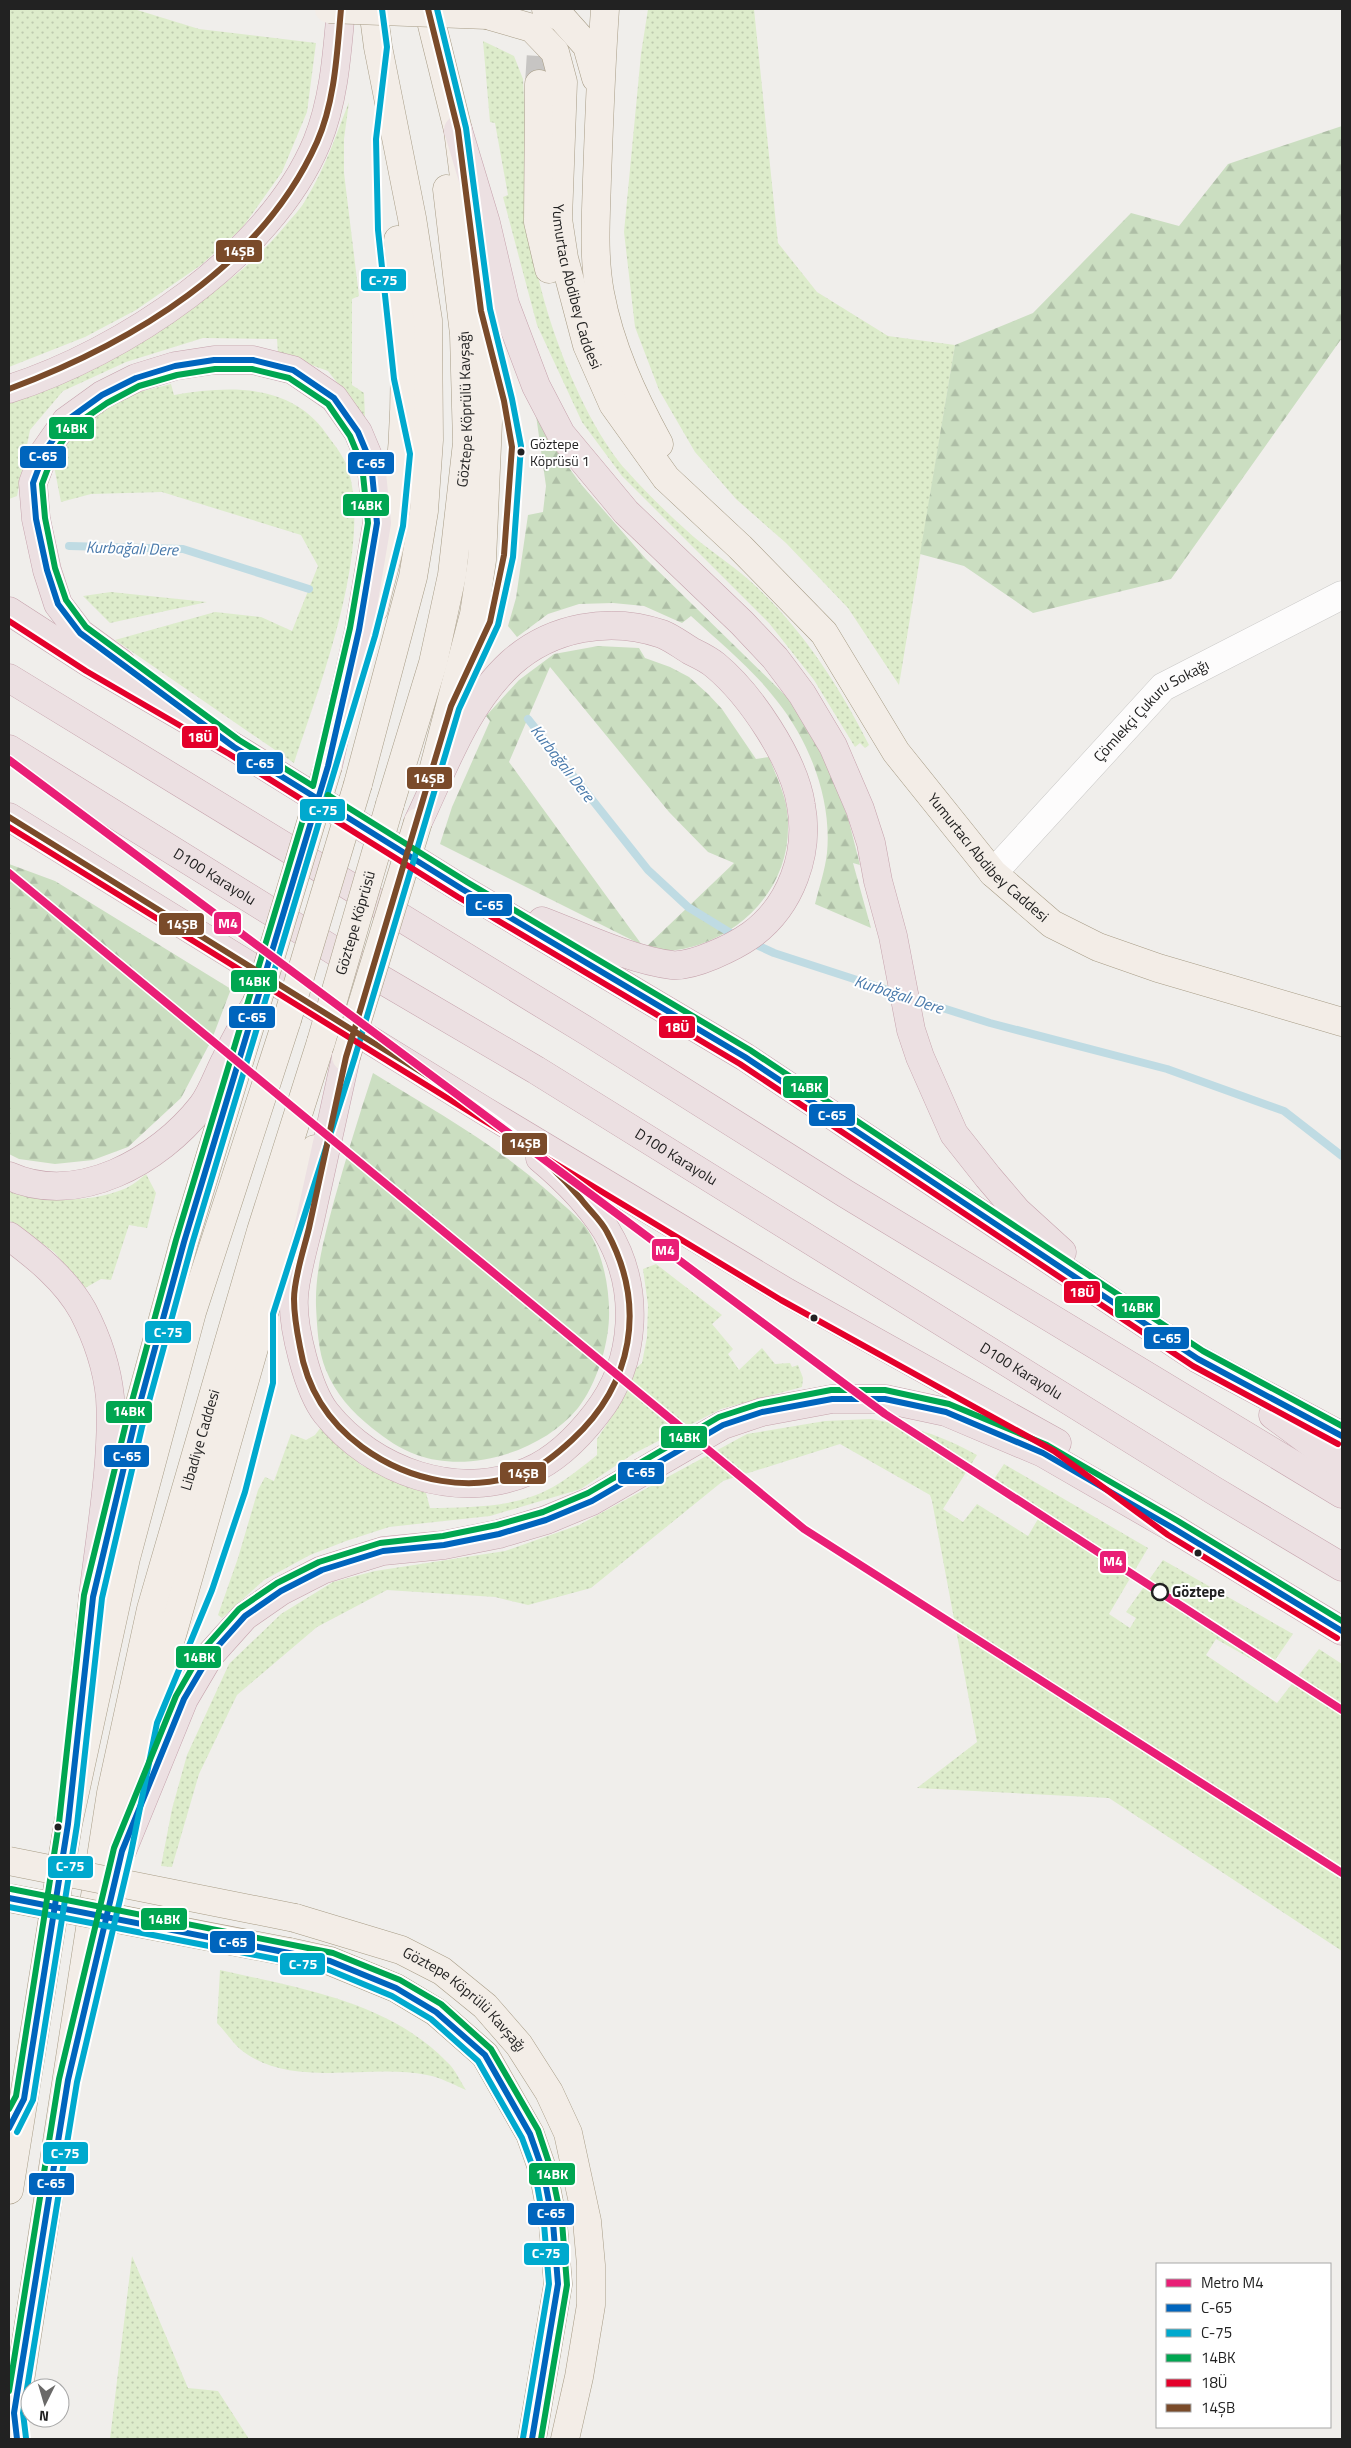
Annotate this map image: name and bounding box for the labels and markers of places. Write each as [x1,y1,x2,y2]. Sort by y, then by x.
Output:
place label: Göztepe Köprüsü 1 [530,433,590,471]
marker: Göztepe Köprüsü 1 [516,447,526,457]
unlabelled marker [809,1313,819,1323]
unlabelled marker [1193,1548,1203,1558]
place label: Göztepe [1172,1580,1225,1603]
marker: Göztepe [1151,1583,1169,1601]
unlabelled marker [53,1822,63,1832]

